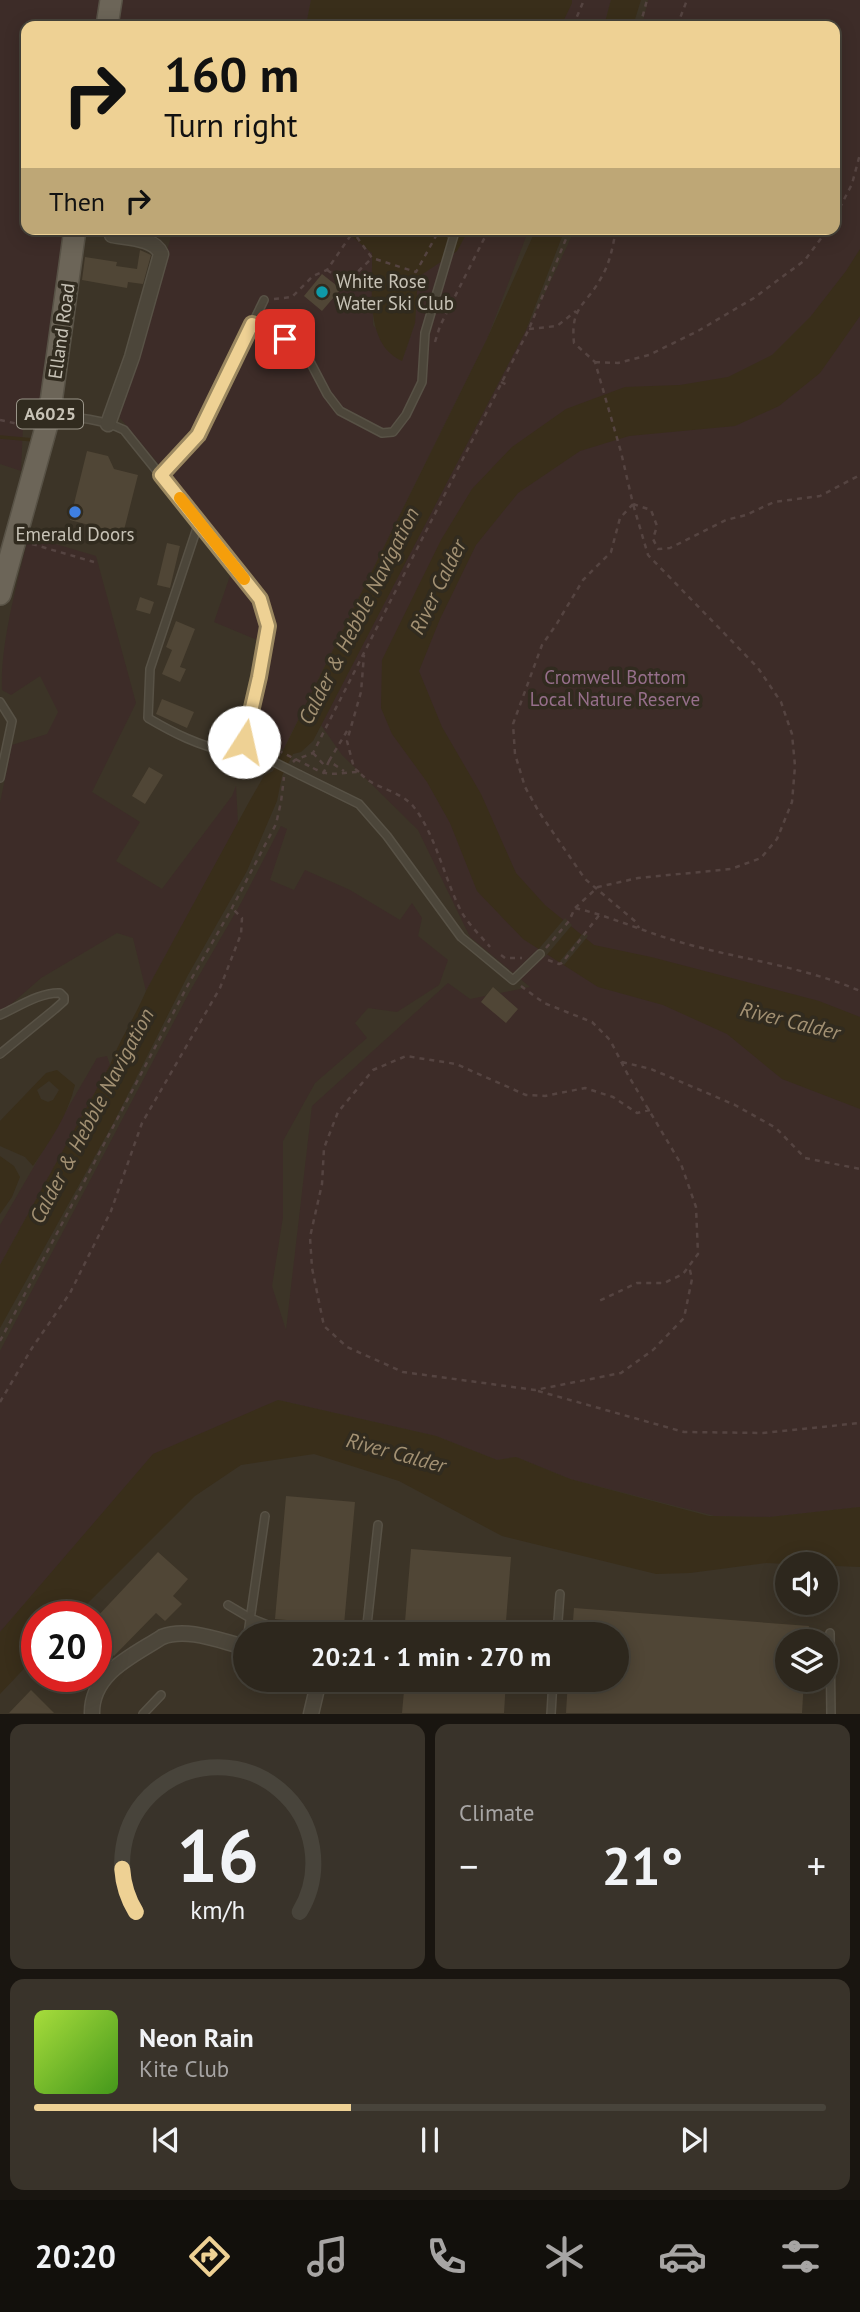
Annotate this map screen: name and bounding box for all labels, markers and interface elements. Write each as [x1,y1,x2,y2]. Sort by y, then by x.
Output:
text: 160 m [164,42,299,106]
icon: right [49,49,140,140]
text: Turn right [164,104,298,146]
icon: right [119,182,157,220]
text: Then [49,185,105,218]
place label: White Rose Water Ski Club [336,269,454,315]
street label: Elland Road [42,281,80,381]
marker: White Rose Water Ski Club [314,284,330,300]
pin [255,309,315,369]
icon: arrive [266,320,304,358]
road number: A6025 [17,400,83,428]
water label: Calder & Hebble Navigation [292,503,425,729]
marker: Emerald Doors [67,504,83,520]
place label: Emerald Doors [15,522,135,546]
water label: River Calder [403,533,473,639]
park label: Cromwell Bottom Local Nature Reserve [530,665,700,711]
position arrow [207,705,281,779]
water label: River Calder [737,995,845,1046]
water label: Calder & Hebble Navigation [23,1003,160,1228]
water label: River Calder [343,1426,451,1479]
map controls [775,1552,838,1692]
button: sound [775,1552,838,1615]
speed limit sign: 20 [21,1601,112,1692]
button: layers [775,1629,838,1692]
text: 20:21 · 1 min · 270 m [311,1640,551,1673]
text: Climate [459,1798,534,1827]
text: 16 [176,1809,259,1903]
text: 21° [602,1832,683,1899]
text: − [459,1841,478,1890]
text: + [807,1841,826,1890]
text: km/h [190,1894,245,1926]
text: Neon Rain [139,2021,254,2054]
text: Kite Club [139,2054,229,2083]
icon: previous [147,2121,185,2159]
icon: pause [411,2121,449,2159]
icon: next [675,2121,713,2159]
icon: directions [185,2232,234,2281]
icon: music [303,2232,352,2281]
icon: phone [422,2232,471,2281]
icon: climate [540,2232,589,2281]
icon: car [658,2232,707,2281]
icon: filters [776,2232,825,2281]
text: 20:20 [35,2235,116,2277]

